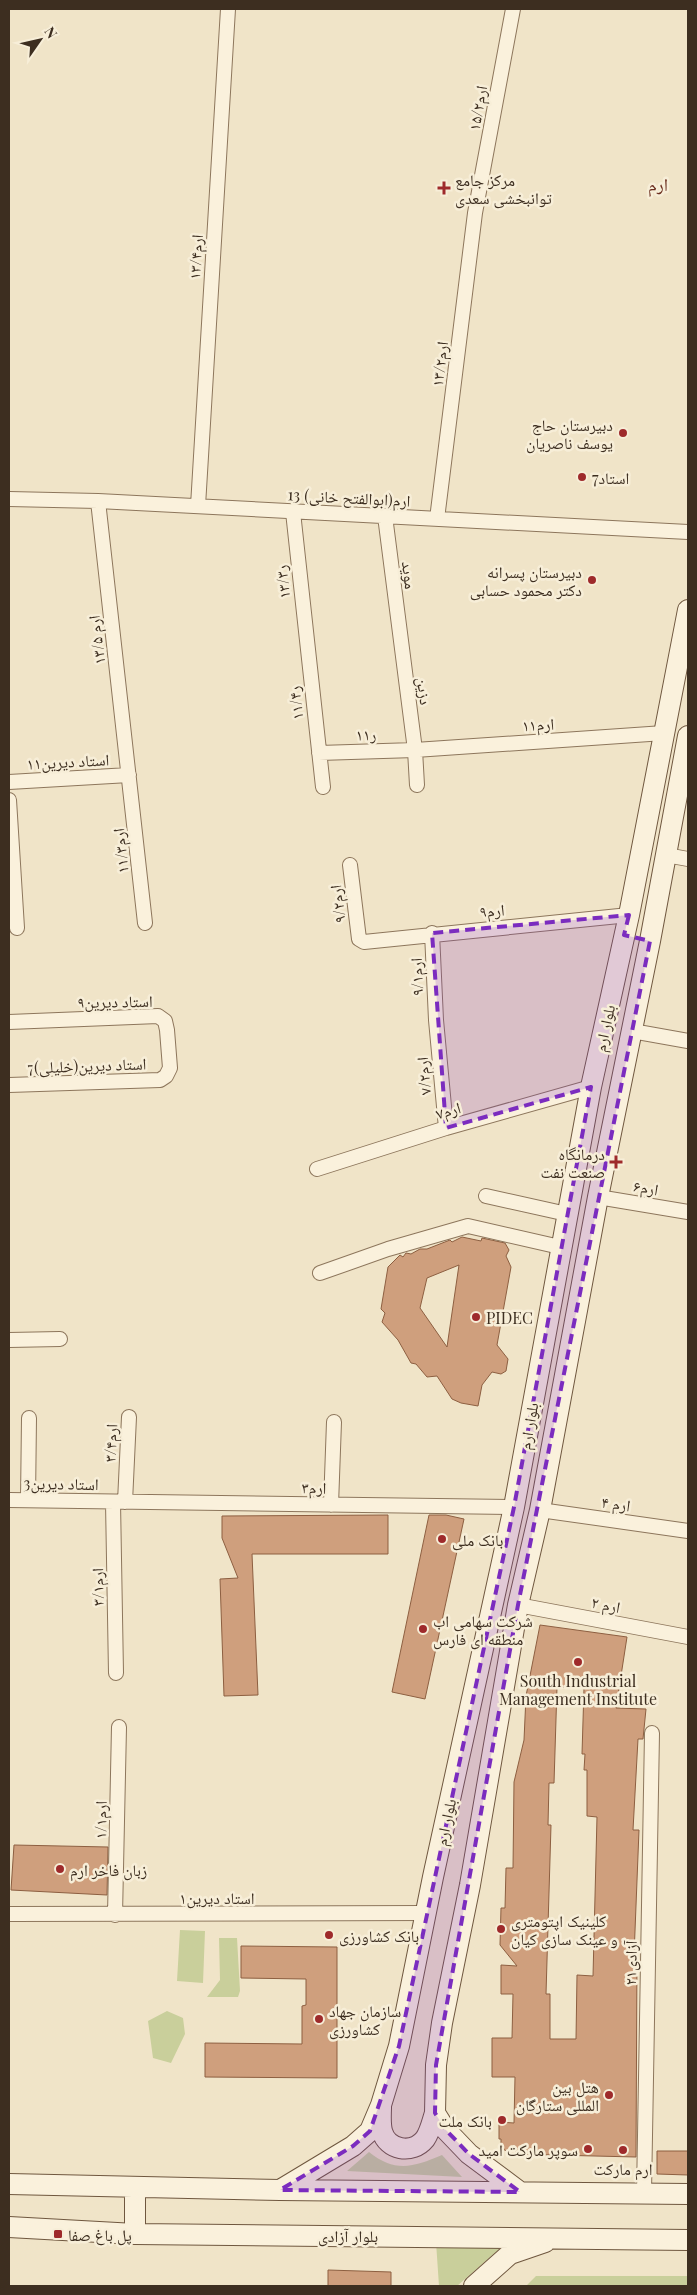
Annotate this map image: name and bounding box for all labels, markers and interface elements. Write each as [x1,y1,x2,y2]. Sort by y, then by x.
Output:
north arrow [15,15,65,65]
text: N [40,23,62,42]
street label: ۱۵/۲ارم [463,84,492,132]
place label: مرکز جامع توانبخشی سعدی [455,169,552,209]
district label: ارم [648,172,668,197]
marker: مرکز جامع توانبخشی سعدی [437,181,451,195]
street label: ۱۳/۴ارم [183,234,208,280]
street label: ۱۳/۲ارم [426,340,453,388]
place label: دبیرستان حاج یوسف ناصریان [526,414,613,454]
marker: دبیرستان حاج یوسف ناصریان [617,427,629,439]
place label: 7استاد [592,467,629,488]
marker: 7استاد [576,471,588,483]
street label: 13 ارم(ابوالفتح خانی) [287,483,411,512]
street label: موید [398,560,422,590]
place label: دبیرستان پسرانه دکتر محمود حسابی [470,561,582,601]
street label: ۱۳/۳ر [270,564,294,600]
marker: دبیرستان پسرانه دکتر محمود حسابی [586,574,598,586]
street label: ۱۳/۵ ارم [83,614,110,666]
street label: دزین [412,676,437,706]
street label: ۱۱/۴ر [283,685,307,721]
street label: ارم۱۱ [521,712,555,737]
street label: ۱۱ر [355,723,377,745]
street label: استاد دیرین۱۱ [26,748,110,775]
street label: ۱۱/۳ارم [107,827,134,875]
street label: ۹/۲ارم [324,884,351,924]
street label: ارم۹ [479,898,505,923]
street label: ۹/۱ارم [405,958,428,996]
street label: استاد دیرین۹ [77,990,153,1013]
street label: بلوار ارم [589,1003,620,1054]
street label: 7استاد دیرین(خلیلی) [27,1052,147,1079]
street label: ۷/۲ارم [411,1056,436,1096]
street label: ارم۷ [433,1096,463,1124]
place label: درمانگاه صنعت نفت [540,1143,605,1182]
marker: درمانگاه صنعت نفت [609,1155,623,1169]
street label: ارم۶ [632,1174,660,1200]
place label: PIDEC [486,1307,533,1328]
marker: PIDEC [470,1311,482,1323]
street label: بلوار ارم [514,1401,543,1451]
street label: ۳/۴ارم [99,1423,122,1463]
street label: 3استاد دیرین [23,1472,99,1495]
street label: ارم۳ [301,1476,327,1499]
street label: ارم ۴ [600,1491,632,1516]
place label: بانک ملی [452,1529,503,1551]
marker: بانک ملی [436,1533,448,1545]
street label: ۳/۱ارم [86,1568,109,1606]
street label: ارم ۲ [590,1591,622,1618]
place label: شرکت سهامی اب منطقه ای فارس [433,1610,533,1650]
marker: شرکت سهامی اب منطقه ای فارس [417,1623,429,1635]
marker: South Industrial Management Institute [572,1656,584,1668]
place label: South Industrial Management Institute [499,1670,657,1709]
street label: بلوار ارم [430,1797,461,1848]
street label: ۱/۱ارم [89,1801,112,1839]
place label: زبان فاخر ارم [70,1859,147,1881]
marker: زبان فاخر ارم [54,1863,66,1875]
street label: استاد دیرین۱ [179,1887,255,1909]
place label: کلینیک اپتومتری و عینک سازی کیان [511,1910,618,1950]
marker: کلینیک اپتومتری و عینک سازی کیان [495,1923,507,1935]
place label: بانک کشاورزی [339,1925,419,1947]
marker: بانک کشاورزی [323,1929,335,1941]
street label: آزادی۲۱ [619,1940,642,1986]
place label: سازمان جهاد کشاورزی [329,2000,401,2040]
marker: سازمان جهاد کشاورزی [313,2013,325,2025]
place label: هتل بین المللی ستارگان [516,2076,599,2116]
marker: هتل بین المللی ستارگان [603,2089,615,2101]
place label: بانک ملت [438,2110,492,2131]
marker: بانک ملت [496,2114,508,2126]
place label: سوپر مارکت امید [478,2139,578,2160]
marker: سوپر مارکت امید [582,2143,594,2155]
marker: ارم مارکت [617,2144,629,2156]
place label: ارم مارکت [593,2158,653,2180]
place label: پل باغ صفا [68,2224,132,2246]
street label: بلوار آزادی [318,2225,378,2247]
marker: پل باغ صفا [52,2228,64,2240]

